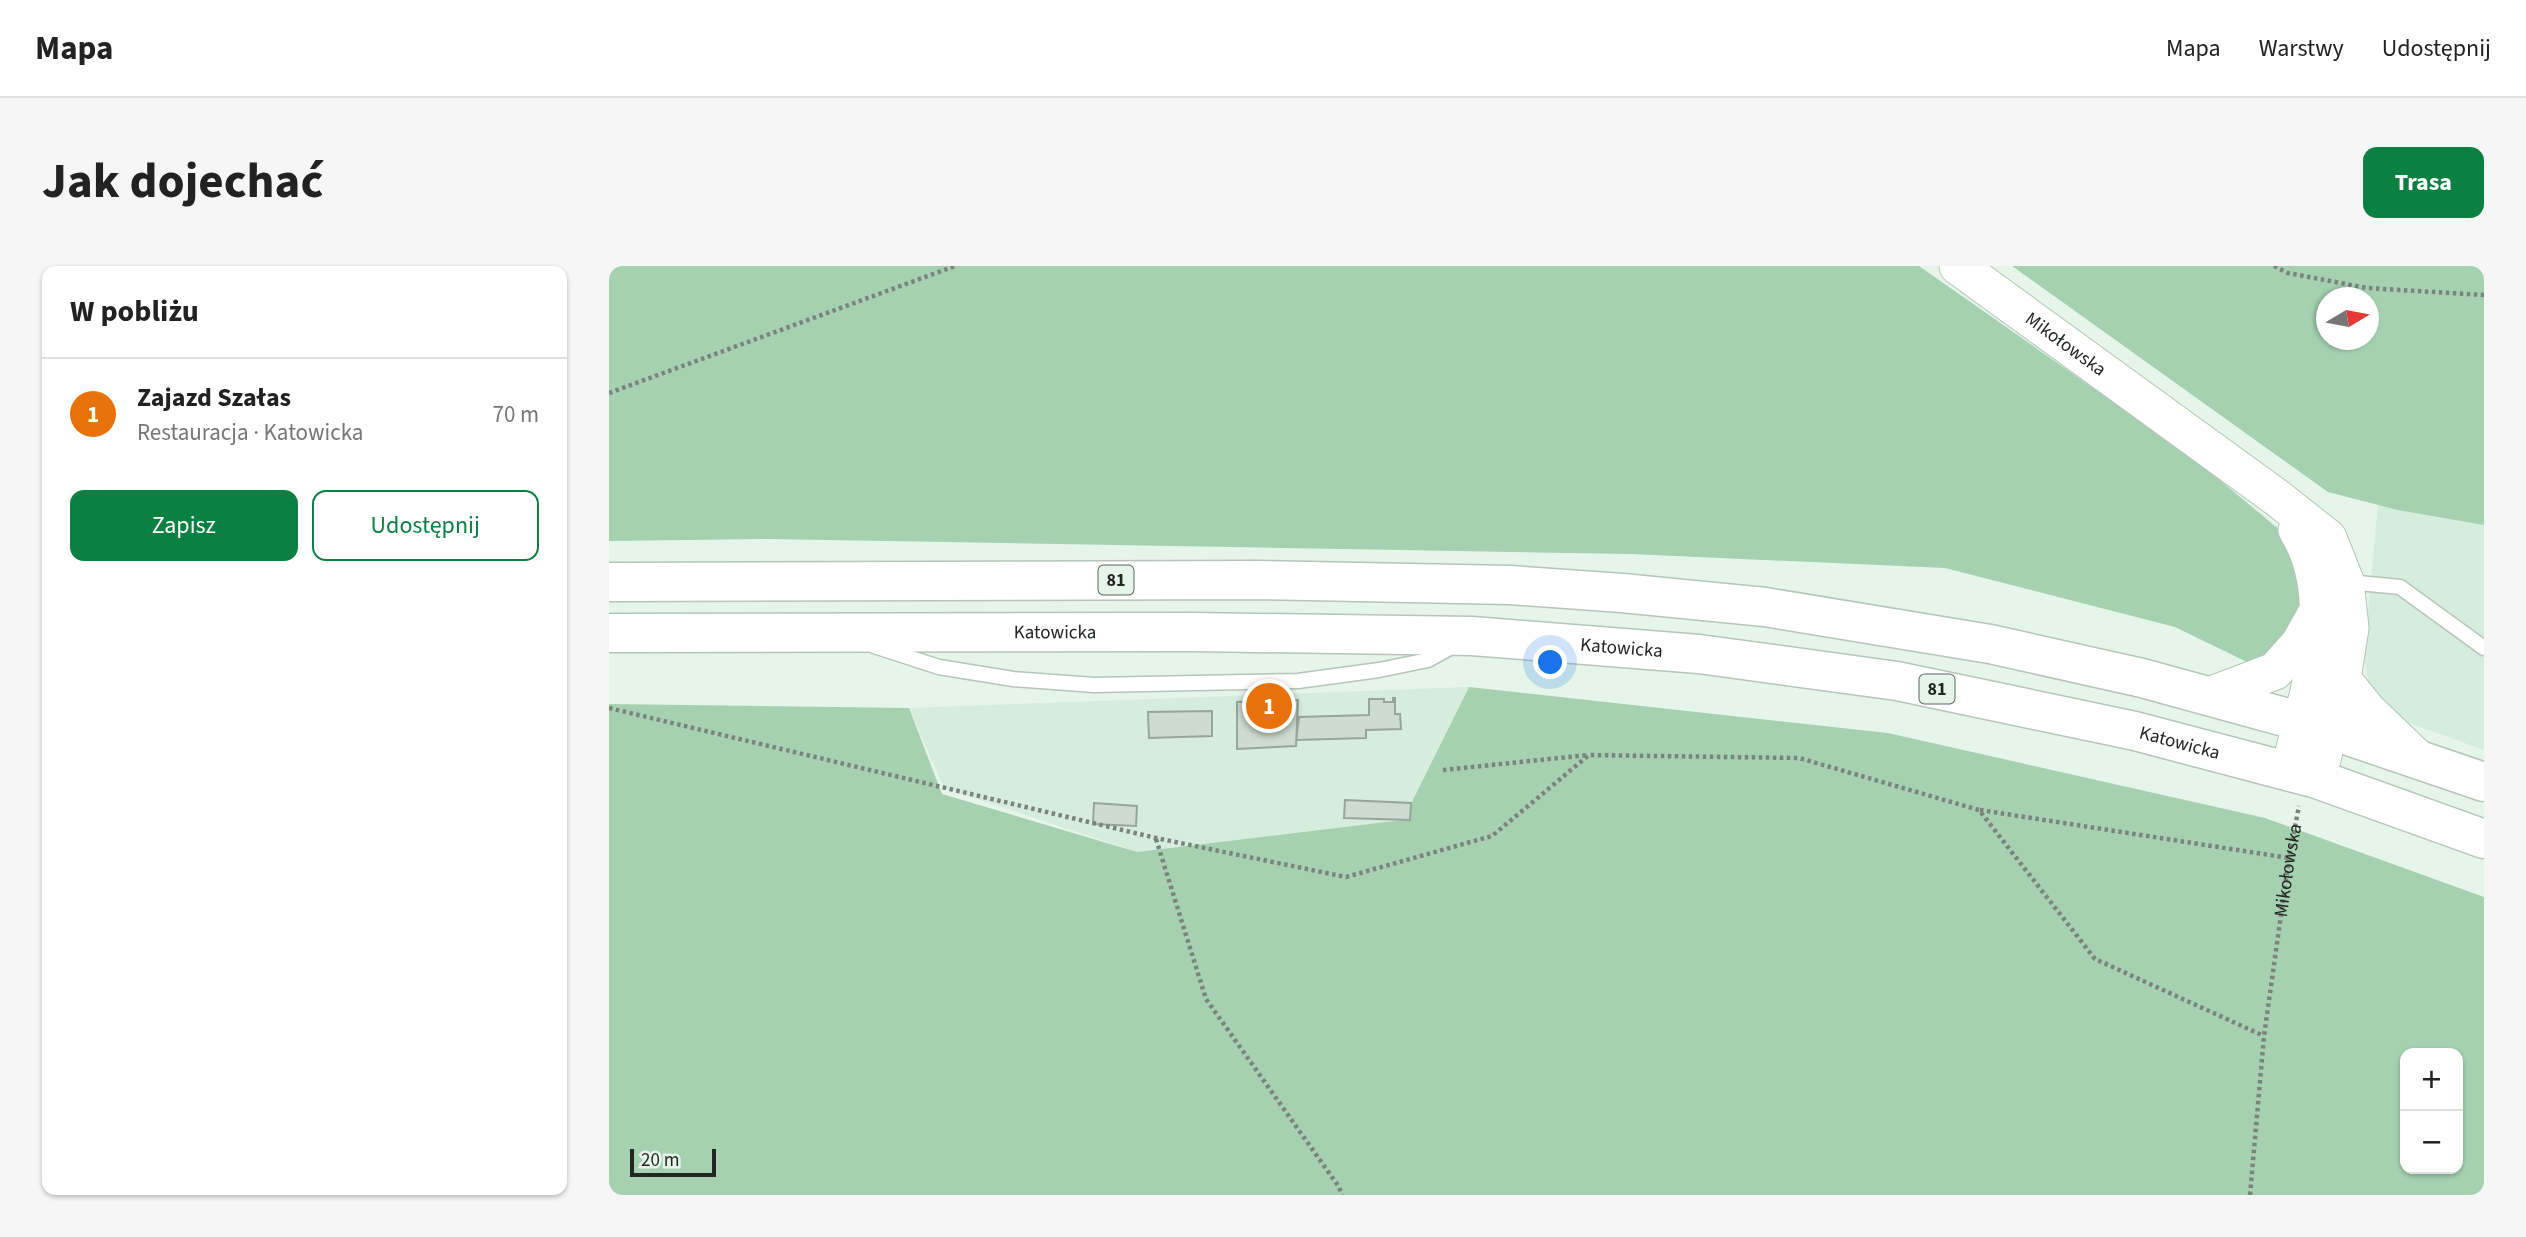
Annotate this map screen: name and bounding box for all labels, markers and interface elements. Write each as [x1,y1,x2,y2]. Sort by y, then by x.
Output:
text: Mapa [35,25,113,72]
text: Mapa [2166,31,2221,66]
text: Warstwy [2259,31,2344,66]
text: Udostępnij [2382,31,2491,66]
text: Jak dojechać [42,147,323,217]
button: Trasa [2363,147,2484,218]
north arrow [2316,287,2379,350]
text: W pobliżu [70,290,199,333]
street label: Mikołowska [2020,306,2112,383]
text: Zajazd Szałas [137,379,291,416]
text: 1 [87,398,99,431]
text: 70 m [492,398,539,431]
text: Restauracja · Katowicka [137,416,363,449]
button: Zapisz [70,490,298,561]
button: Udostępnij [312,490,539,561]
road number: 81 [1099,566,1133,594]
street label: Katowicka [1014,619,1096,646]
street label: Katowicka [1579,631,1664,665]
your location [1533,645,1567,679]
road number: 81 [1919,674,1955,704]
pin: 1 [1246,680,1292,732]
street label: Katowicka [2136,719,2223,766]
street label: Mikołowska [2267,821,2309,919]
map controls [2400,1048,2463,1174]
button: + [2400,1048,2463,1111]
button: − [2400,1111,2463,1174]
scale bar [630,1146,716,1178]
text: 20 m [641,1147,679,1174]

